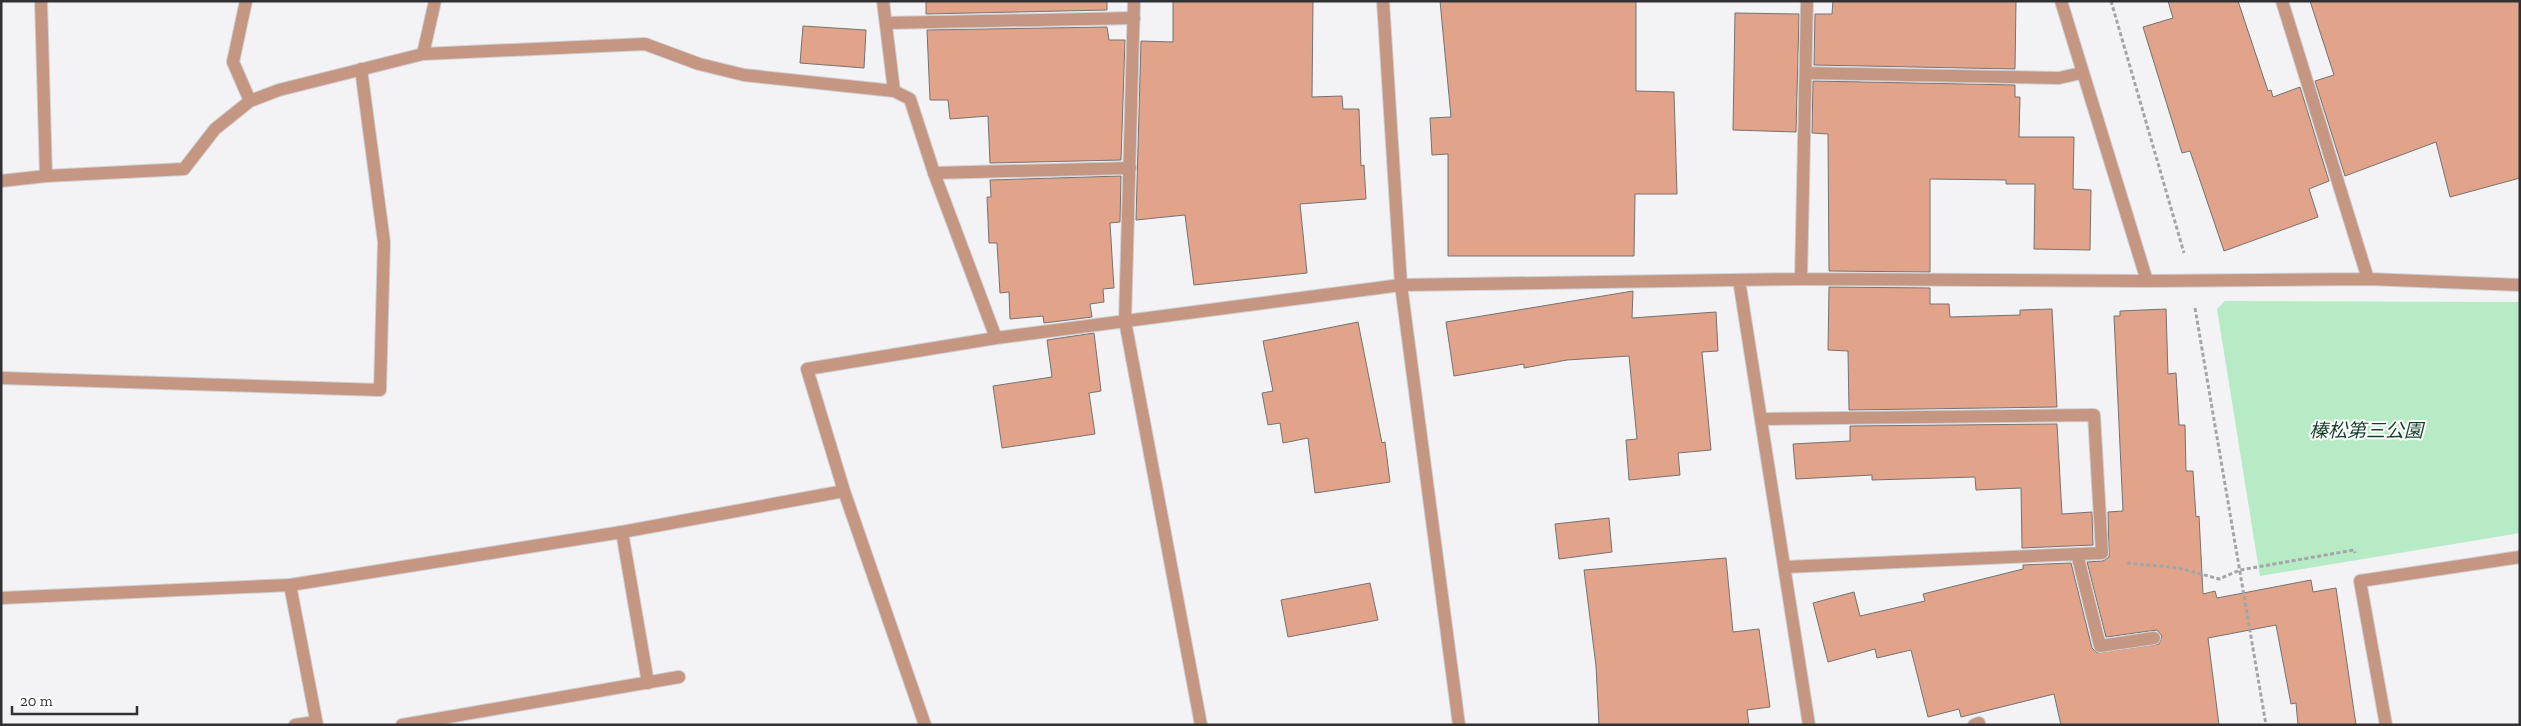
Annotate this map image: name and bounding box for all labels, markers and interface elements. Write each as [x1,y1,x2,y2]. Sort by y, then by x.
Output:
park label: 榛松第三公園 [2309,419,2426,442]
scale bar [12,684,138,716]
text: 20 m [20,692,53,710]

